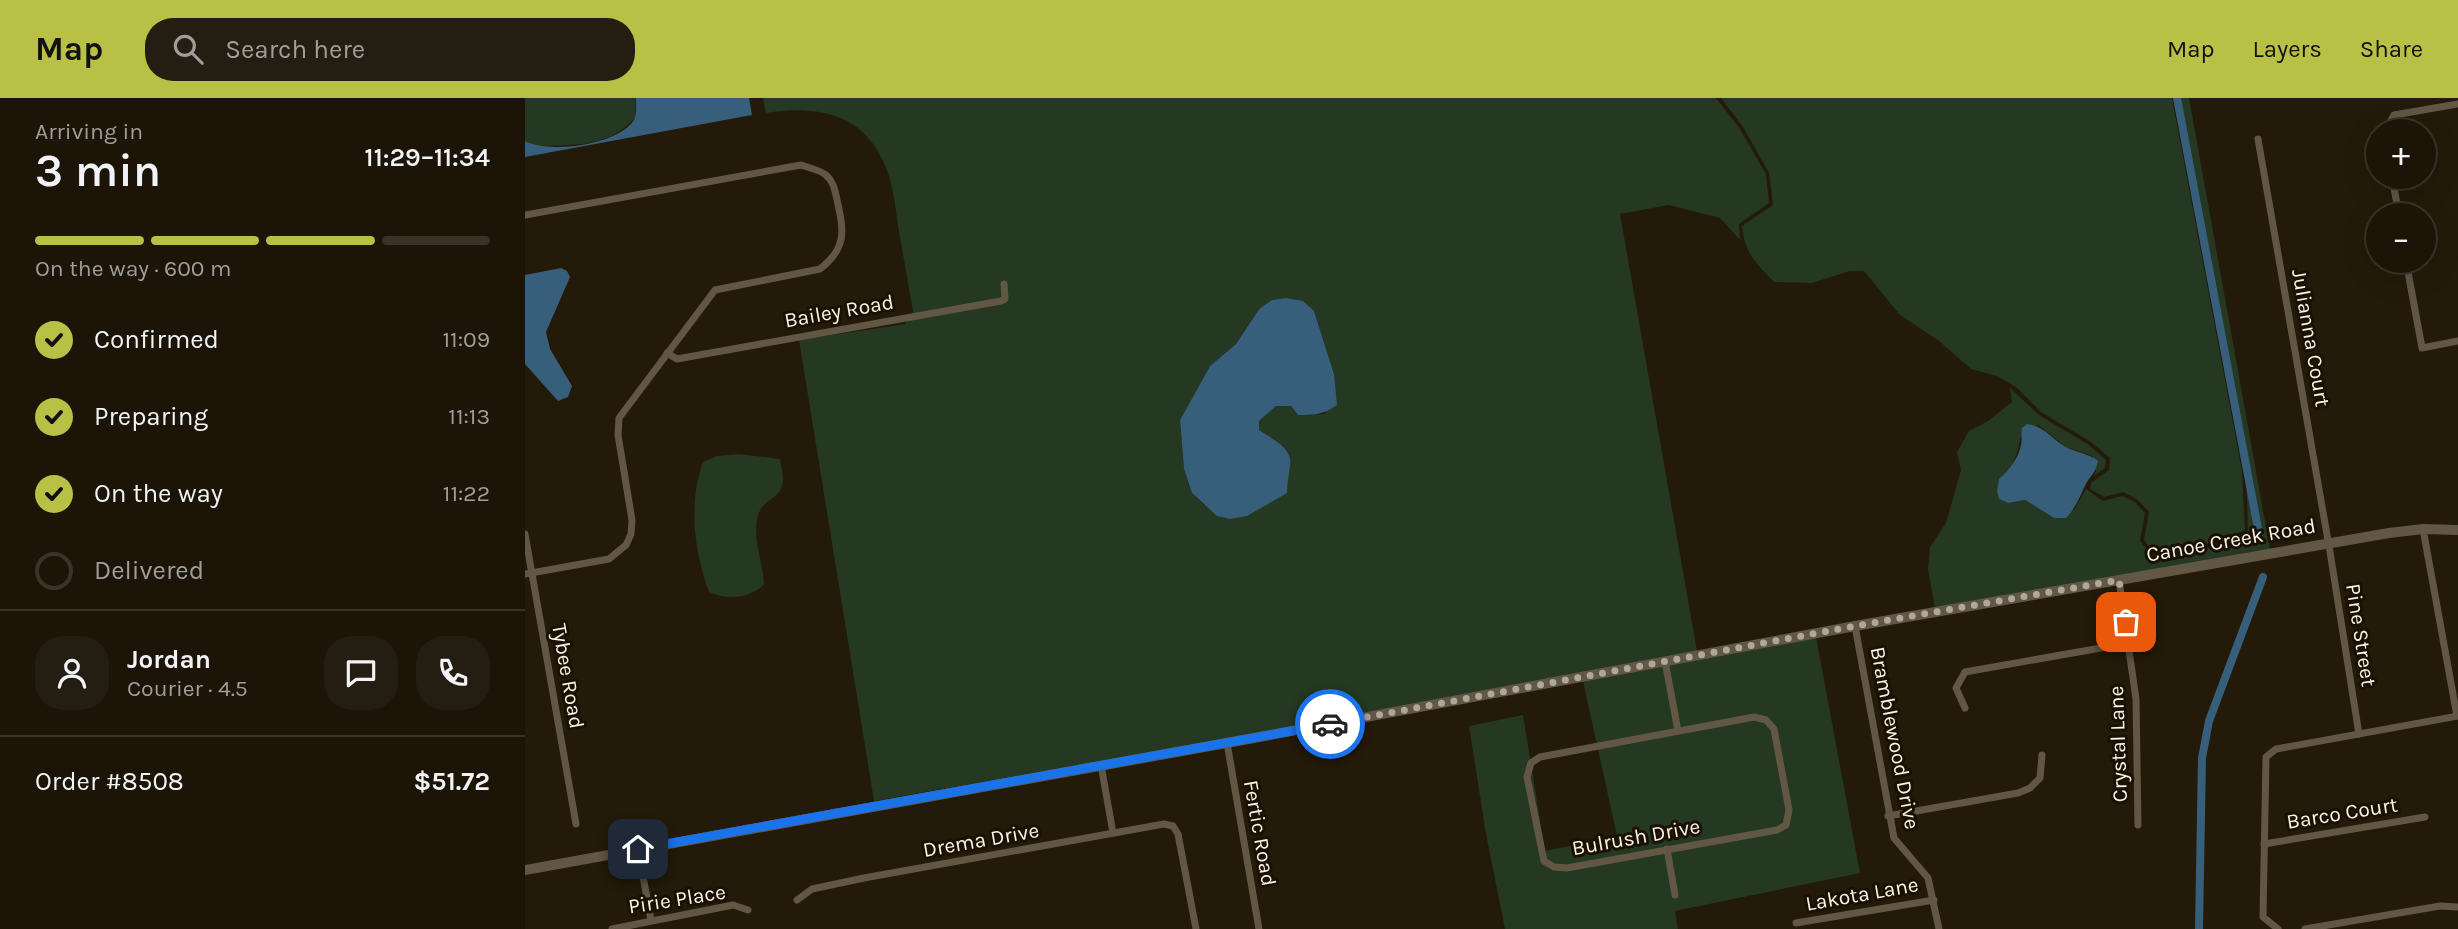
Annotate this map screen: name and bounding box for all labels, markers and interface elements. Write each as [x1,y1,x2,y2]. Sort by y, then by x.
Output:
search box [145,18,635,81]
text: Map [35,30,103,68]
icon: search [169,30,207,68]
text: Search here [225,34,365,65]
text: Map [2167,35,2215,63]
text: Layers [2253,35,2322,63]
text: Share [2360,35,2423,63]
text: Arriving in [35,118,143,145]
map controls [2366,119,2436,273]
button: + [2366,119,2436,189]
text: 11:29–11:34 [365,142,490,173]
text: 3 min [35,144,161,198]
button: − [2366,203,2436,273]
text: On the way · 600 m [35,255,232,282]
street label: Julianna Court [2287,267,2335,409]
street label: Bailey Road [782,290,896,332]
icon: check [35,321,73,359]
text: Confirmed [94,324,219,355]
text: 11:09 [443,326,490,353]
icon: check [35,398,73,436]
text: Preparing [94,401,208,432]
text: 11:13 [448,403,490,430]
icon: check [35,475,73,513]
text: On the way [94,478,223,509]
text: 11:22 [443,480,490,507]
street label: Canoe Creek Road [2144,513,2318,567]
text: Delivered [94,555,204,586]
street label: Pine Street [2341,582,2381,688]
pin [2096,592,2156,652]
icon: bag [2107,603,2145,641]
street label: Tybee Road [547,622,589,730]
button: person [35,636,109,710]
button: chat [324,636,398,710]
button: phone [416,636,490,710]
text: Jordan [127,644,211,675]
street label: Bramblewood Drive [1866,645,1924,831]
text: Courier · 4.5 [127,675,248,702]
street label: Crystal Lane [2104,685,2132,803]
courier [1295,689,1365,759]
icon: car [1311,705,1349,743]
text: Order #8508 [35,766,184,797]
text: $51.72 [413,766,490,797]
street label: Fertic Road [1239,778,1281,888]
street label: Barco Court [2285,792,2399,834]
street label: Bulrush Drive [1570,814,1702,860]
street label: Drema Drive [921,818,1041,862]
pin [608,819,668,879]
icon: home [619,830,657,868]
street label: Lakota Lane [1804,872,1920,916]
street label: Pirie Place [627,879,727,919]

